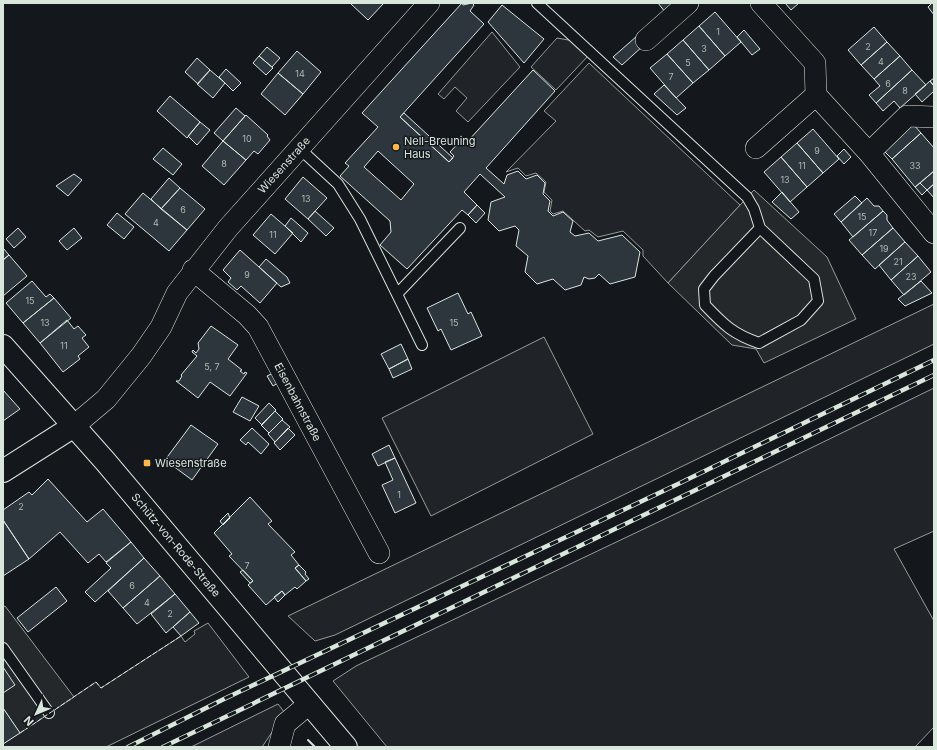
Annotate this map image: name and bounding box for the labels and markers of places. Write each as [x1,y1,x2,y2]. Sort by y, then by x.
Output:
place label: Nell-Breuning Haus [404,134,476,161]
marker: Nell-Breuning Haus [391,142,401,152]
place label: Wiesenstraße [155,456,227,470]
marker: Wiesenstraße [142,458,152,468]

